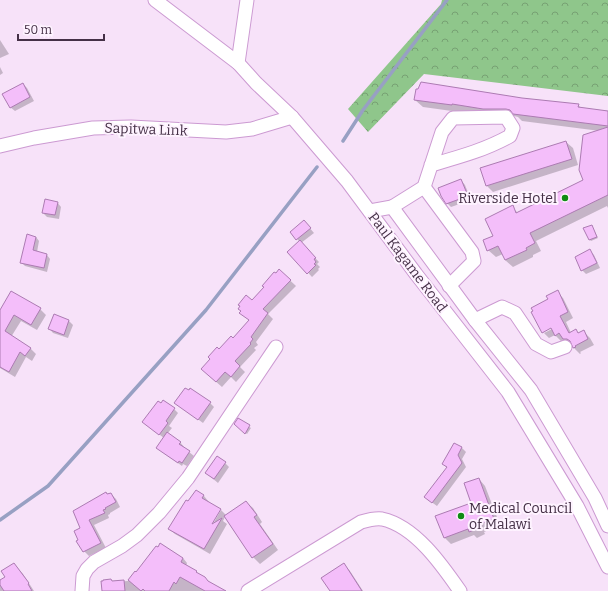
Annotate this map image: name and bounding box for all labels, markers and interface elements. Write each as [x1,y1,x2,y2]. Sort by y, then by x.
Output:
scale bar [18,16,104,42]
text: 50 m [24,23,53,37]
street label: Sapitwa Link [104,120,188,139]
place label: Riverside Hotel [458,190,557,207]
marker: Riverside Hotel [560,193,570,203]
street label: Paul Kagame Road [365,209,451,315]
place label: Medical Council of Malawi [469,500,572,533]
marker: Medical Council of Malawi [456,511,466,521]

